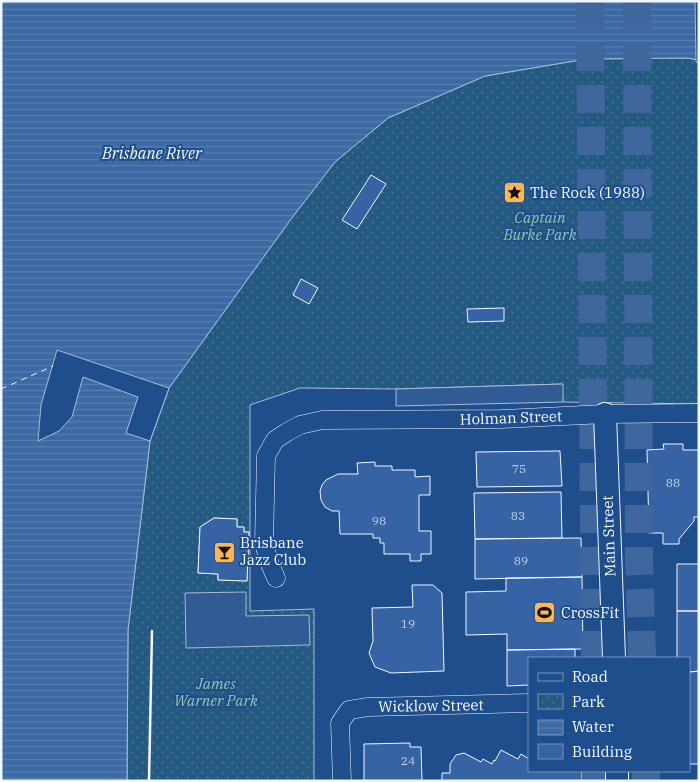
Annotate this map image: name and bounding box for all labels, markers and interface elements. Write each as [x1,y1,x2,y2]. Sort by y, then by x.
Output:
water label: Brisbane River [101,143,203,163]
place icon: The Rock (1988) [502,181,526,205]
place label: The Rock (1988) [530,183,645,202]
park label: Captain Burke Park [502,208,577,244]
street label: Holman Street [459,406,563,429]
house number: 75 [512,461,526,476]
house number: 88 [666,475,680,490]
street label: Main Street [598,495,619,577]
house number: 83 [511,508,525,523]
house number: 98 [372,513,386,528]
place label: Brisbane Jazz Club [240,533,306,569]
bar icon: Brisbane Jazz Club [212,540,236,564]
house number: 89 [514,553,528,568]
sports icon: CrossFit [533,601,557,625]
place label: CrossFit [561,603,619,622]
house number: 19 [401,616,415,631]
legend [528,657,690,772]
text: Road [572,667,608,686]
park label: James Warner Park [174,674,258,710]
text: Park [572,692,605,711]
street label: Wicklow Street [378,695,484,716]
text: Water [572,717,614,736]
text: Building [572,742,632,761]
house number: 24 [401,753,415,768]

